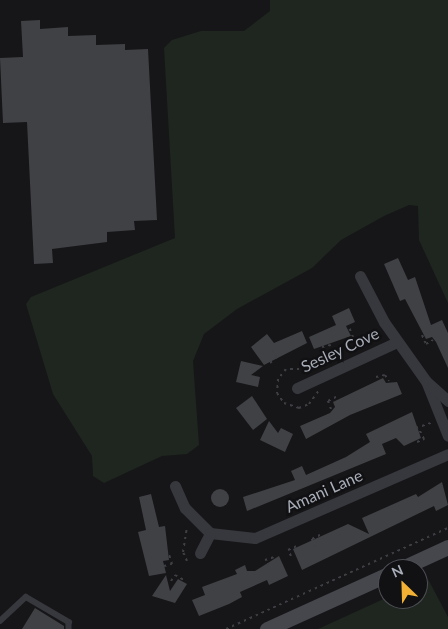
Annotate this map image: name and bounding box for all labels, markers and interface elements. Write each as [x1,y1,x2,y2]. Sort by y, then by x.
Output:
street label: Sesley Cove [298,324,382,376]
street label: Amani Lane [282,465,366,517]
north arrow [378,559,428,609]
text: N [389,561,405,581]

